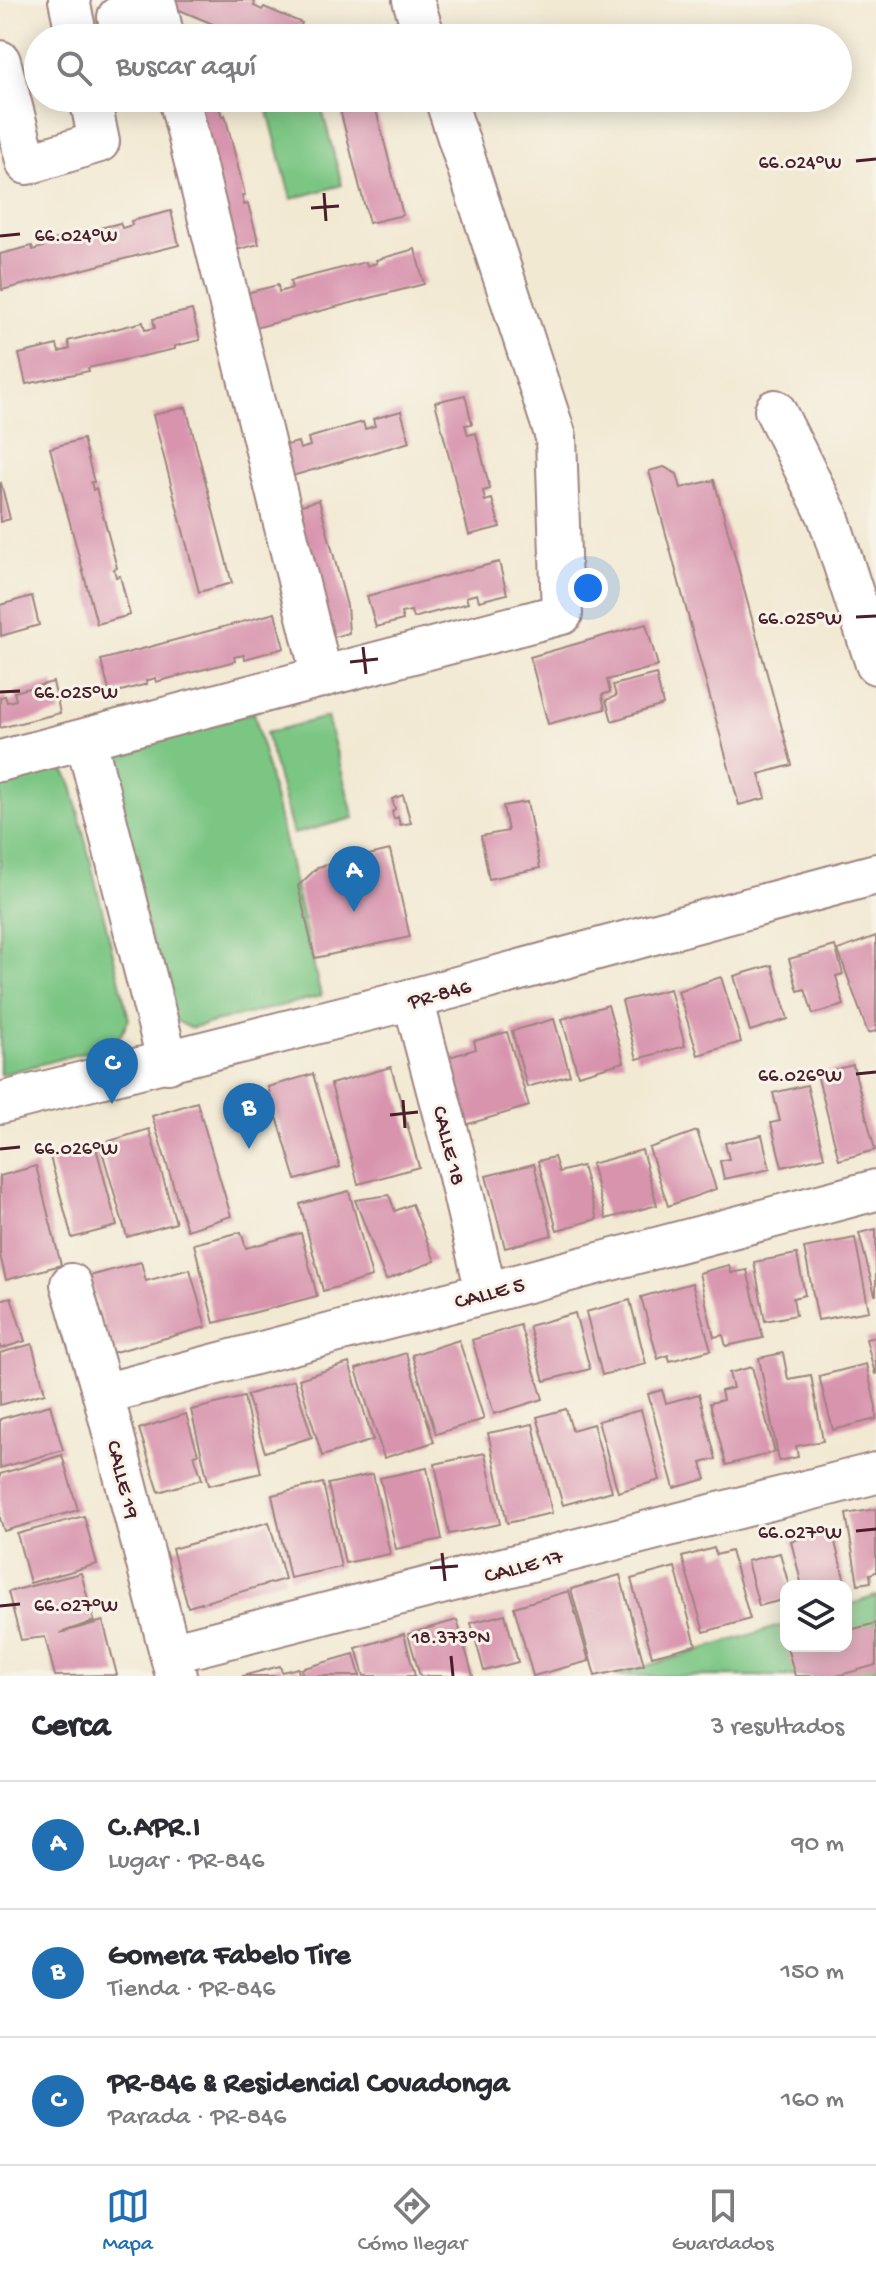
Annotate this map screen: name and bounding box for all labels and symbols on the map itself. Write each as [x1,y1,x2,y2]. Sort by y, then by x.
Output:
text: 66.024°W [758,153,842,176]
text: 66.024°W [34,226,118,249]
your location [568,568,608,608]
text: 66.025°W [758,609,842,632]
text: 66.025°W [34,683,118,706]
pin: A [328,846,380,912]
street label: PR-846 [405,975,475,1017]
pin: C [86,1038,138,1104]
text: 66.026°W [758,1066,842,1089]
pin: B [223,1083,275,1149]
street label: CALLE 18 [425,1104,470,1188]
text: 66.026°W [34,1139,118,1162]
street label: CALLE 5 [452,1273,528,1317]
street label: CALLE 19 [99,1438,143,1522]
text: 66.027°W [758,1523,842,1546]
street label: CALLE 17 [482,1545,567,1591]
text: 66.027°W [34,1596,118,1619]
text: 18.373°N [411,1628,490,1651]

